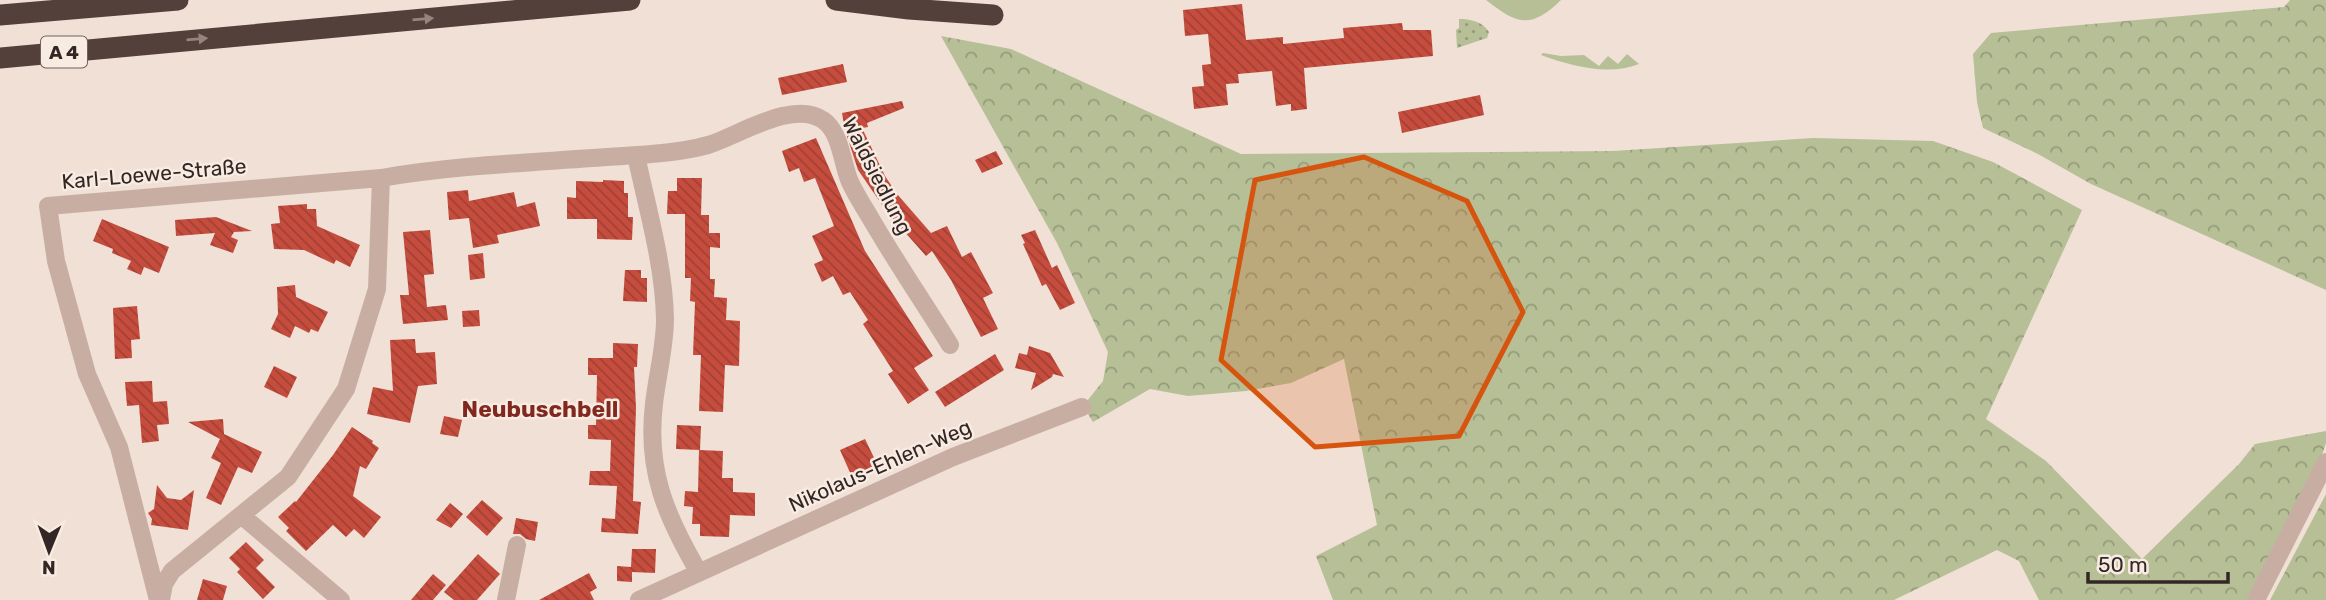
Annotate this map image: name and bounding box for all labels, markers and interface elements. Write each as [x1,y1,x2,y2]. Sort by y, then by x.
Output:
one-way arrow [412,13,434,24]
one-way arrow [186,33,208,44]
road number: A 4 [41,36,87,68]
street label: Waldsiedlung [837,113,918,239]
street label: Karl-Loewe-Straße [61,153,247,194]
district label: Neubuschbell [462,395,618,423]
street label: Nikolaus-Ehlen-Weg [785,414,975,517]
north arrow [14,516,84,586]
scale bar [2088,540,2228,584]
text: 50 m [2098,552,2148,577]
text: N [42,556,56,579]

